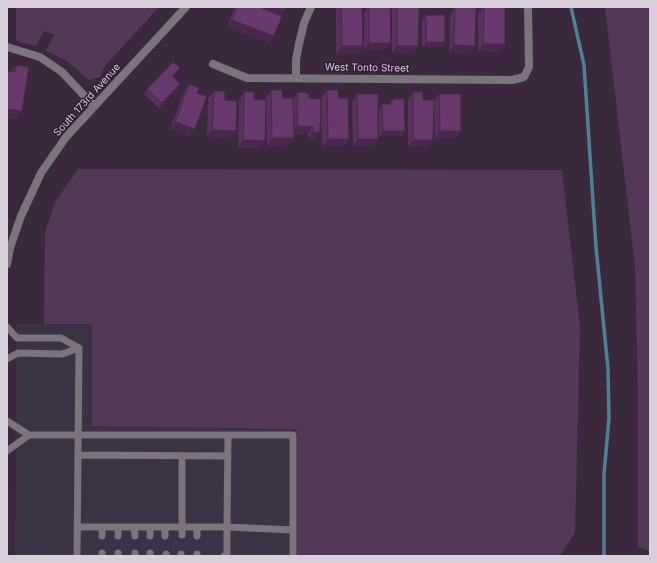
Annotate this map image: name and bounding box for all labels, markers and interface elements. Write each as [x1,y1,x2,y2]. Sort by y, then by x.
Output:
street label: South 173rd Avenue [51,61,123,139]
street label: West Tonto Street [325,61,409,75]

